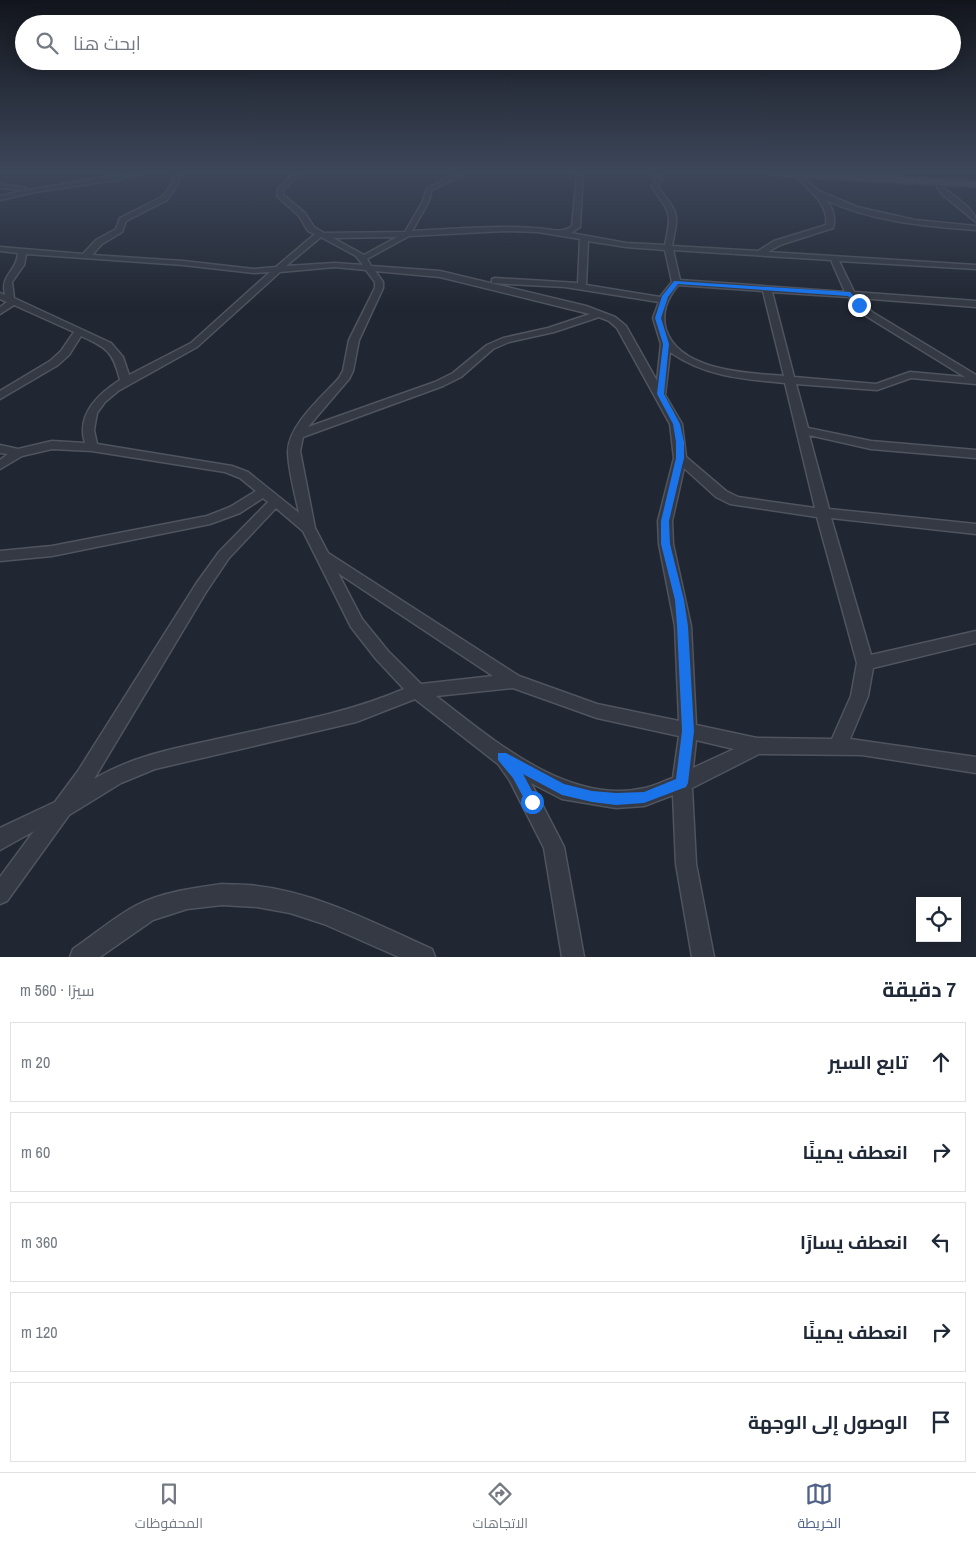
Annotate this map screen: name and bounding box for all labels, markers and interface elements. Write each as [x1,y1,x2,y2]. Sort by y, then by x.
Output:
search box [15,15,961,70]
icon: search [33,29,61,57]
text: ابحث هنا [73,30,141,56]
route end [848,294,871,317]
route start [521,791,544,814]
map controls [916,897,961,942]
button: locate [916,897,961,942]
text: 7 دقيقة [882,975,956,1004]
text: سيرًا · 560 m [20,979,94,1001]
icon: ahead [927,1048,955,1076]
text: تابع السير [828,1049,908,1075]
text: 20 m [21,1051,50,1073]
icon: right [927,1138,955,1166]
text: انعطف يمينًا [802,1139,908,1165]
text: 60 m [21,1141,50,1163]
icon: left [927,1228,955,1256]
text: انعطف يسارًا [800,1229,908,1255]
text: 360 m [21,1231,57,1253]
icon: right [927,1318,955,1346]
text: انعطف يمينًا [802,1319,908,1345]
text: 120 m [21,1321,57,1343]
icon: arrive [927,1408,955,1436]
text: الوصول إلى الوجهة [748,1409,908,1435]
tab: المحفوظات [135,1480,203,1536]
tab: الاتجاهات [473,1480,528,1536]
tab: الخريطة [798,1480,841,1536]

